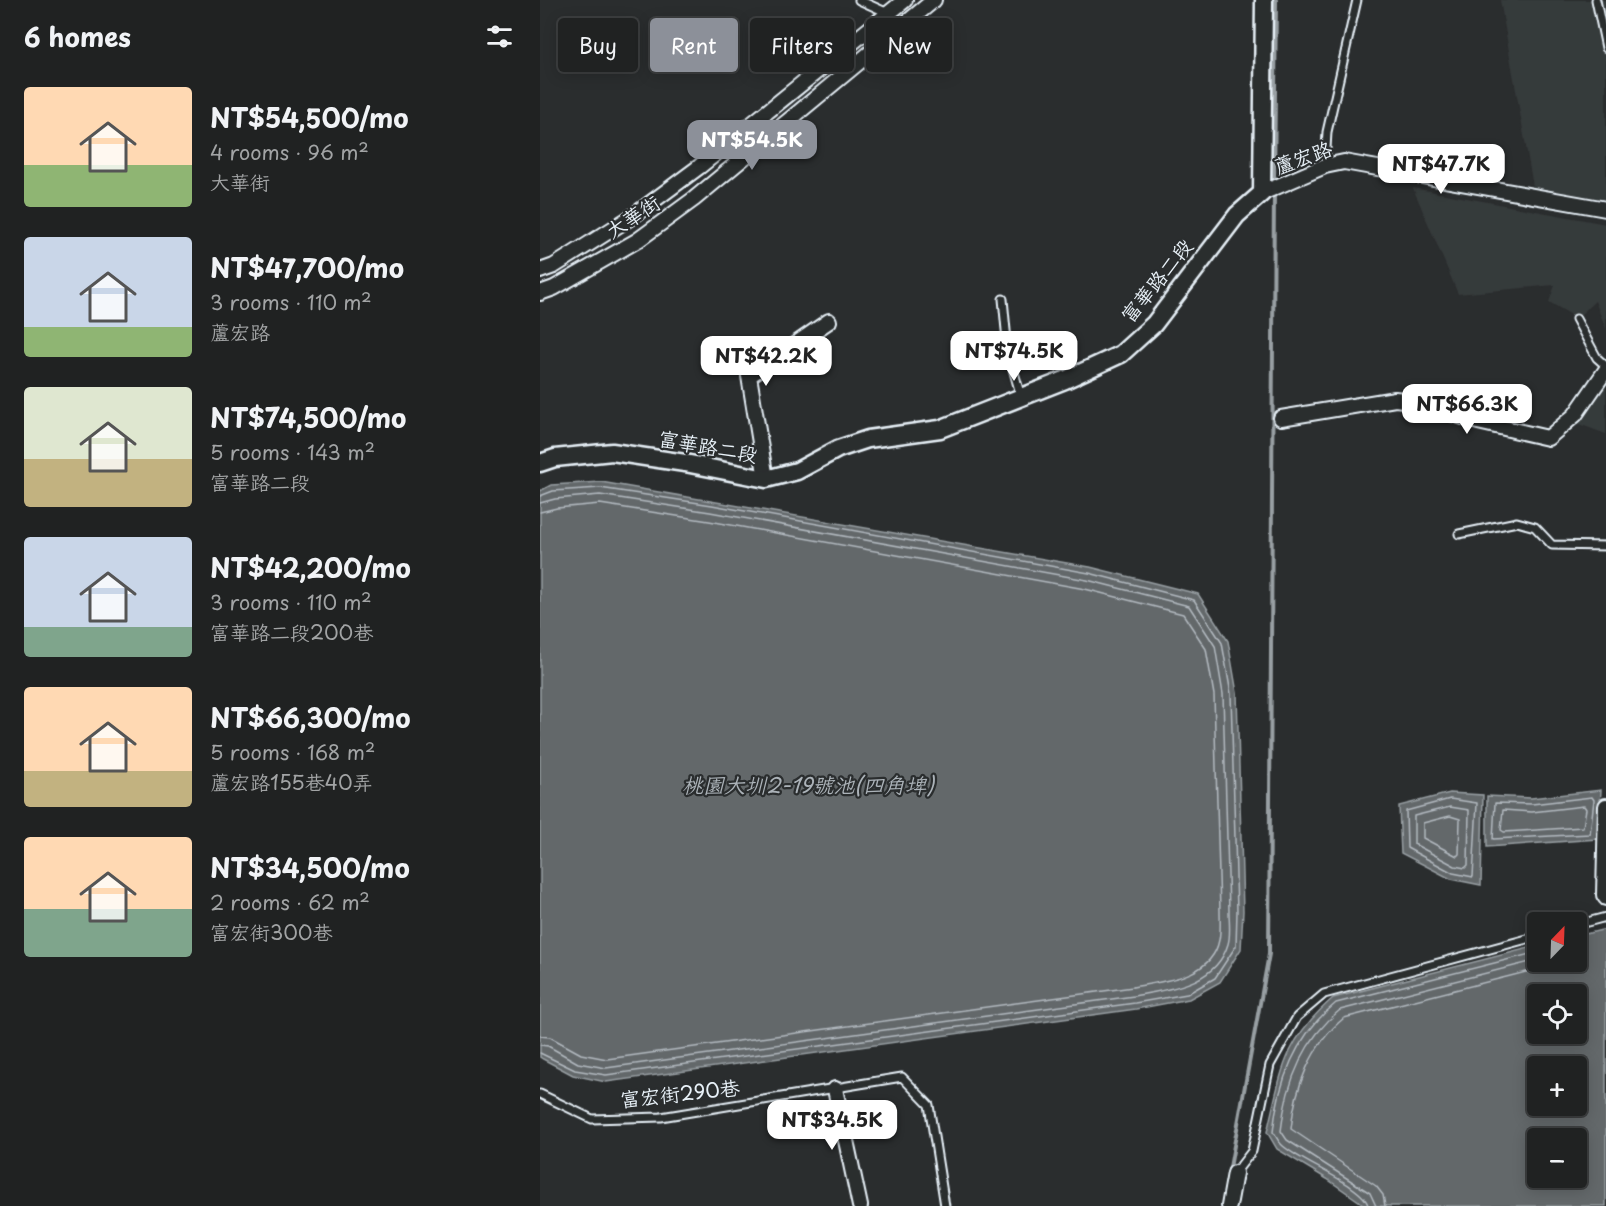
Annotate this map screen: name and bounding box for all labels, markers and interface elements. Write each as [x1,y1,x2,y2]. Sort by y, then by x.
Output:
text: 6 homes [24,17,131,56]
chip: Buy [558,18,638,72]
chip: Rent [650,18,738,72]
chip: Filters [750,18,854,72]
chip: New [866,18,952,72]
icon: filters [483,20,516,53]
text: NT$54,500/mo [210,98,409,137]
icon: home [72,111,144,183]
pin: NT$54.5K [690,120,814,171]
text: NT$54.5K [701,124,803,154]
street label: 蘆宏路 [1269,133,1337,181]
text: 4 rooms · 96 m² [210,137,369,167]
pin: NT$47.7K [1379,144,1503,195]
text: NT$47.7K [1392,148,1490,178]
text: 大華街 [210,167,270,197]
street label: 大華街 [599,187,666,245]
street label: 富華路二段 [1113,232,1199,329]
text: NT$47,700/mo [210,248,404,287]
icon: home [72,261,144,333]
text: 3 rooms · 110 m² [210,287,372,317]
text: 蘆宏路 [210,317,270,347]
pin: NT$74.5K [952,331,1076,382]
text: NT$74.5K [964,335,1064,365]
pin: NT$42.2K [704,336,828,387]
text: NT$42.2K [715,340,817,370]
pin: NT$66.3K [1405,384,1529,435]
text: NT$66.3K [1416,388,1518,418]
text: NT$74,500/mo [210,398,406,437]
icon: home [72,411,144,483]
street label: 富華路二段 [656,423,760,469]
text: 5 rooms · 143 m² [210,437,375,467]
text: 富華路二段 [210,467,310,497]
text: NT$42,200/mo [210,548,411,587]
icon: home [72,561,144,633]
text: 3 rooms · 110 m² [210,587,372,617]
text: 富華路二段200巷 [210,617,373,647]
text: NT$66,300/mo [210,698,411,737]
icon: home [72,711,144,783]
text: 5 rooms · 168 m² [210,737,375,767]
text: 蘆宏路155巷40弄 [210,767,373,797]
water label: 桃園大圳2-19號池(四角埤) [682,768,936,800]
text: NT$34,500/mo [210,848,410,887]
icon: home [72,861,144,933]
text: 2 rooms · 62 m² [210,887,370,917]
north arrow [1527,912,1587,972]
map controls [1527,912,1587,1188]
text: 富宏街300巷 [210,917,333,947]
button: locate [1527,984,1587,1044]
button: + [1527,1056,1587,1116]
street label: 富宏街290巷 [619,1072,742,1114]
pin: NT$34.5K [770,1100,894,1151]
text: NT$34.5K [781,1104,883,1134]
button: − [1527,1128,1587,1188]

